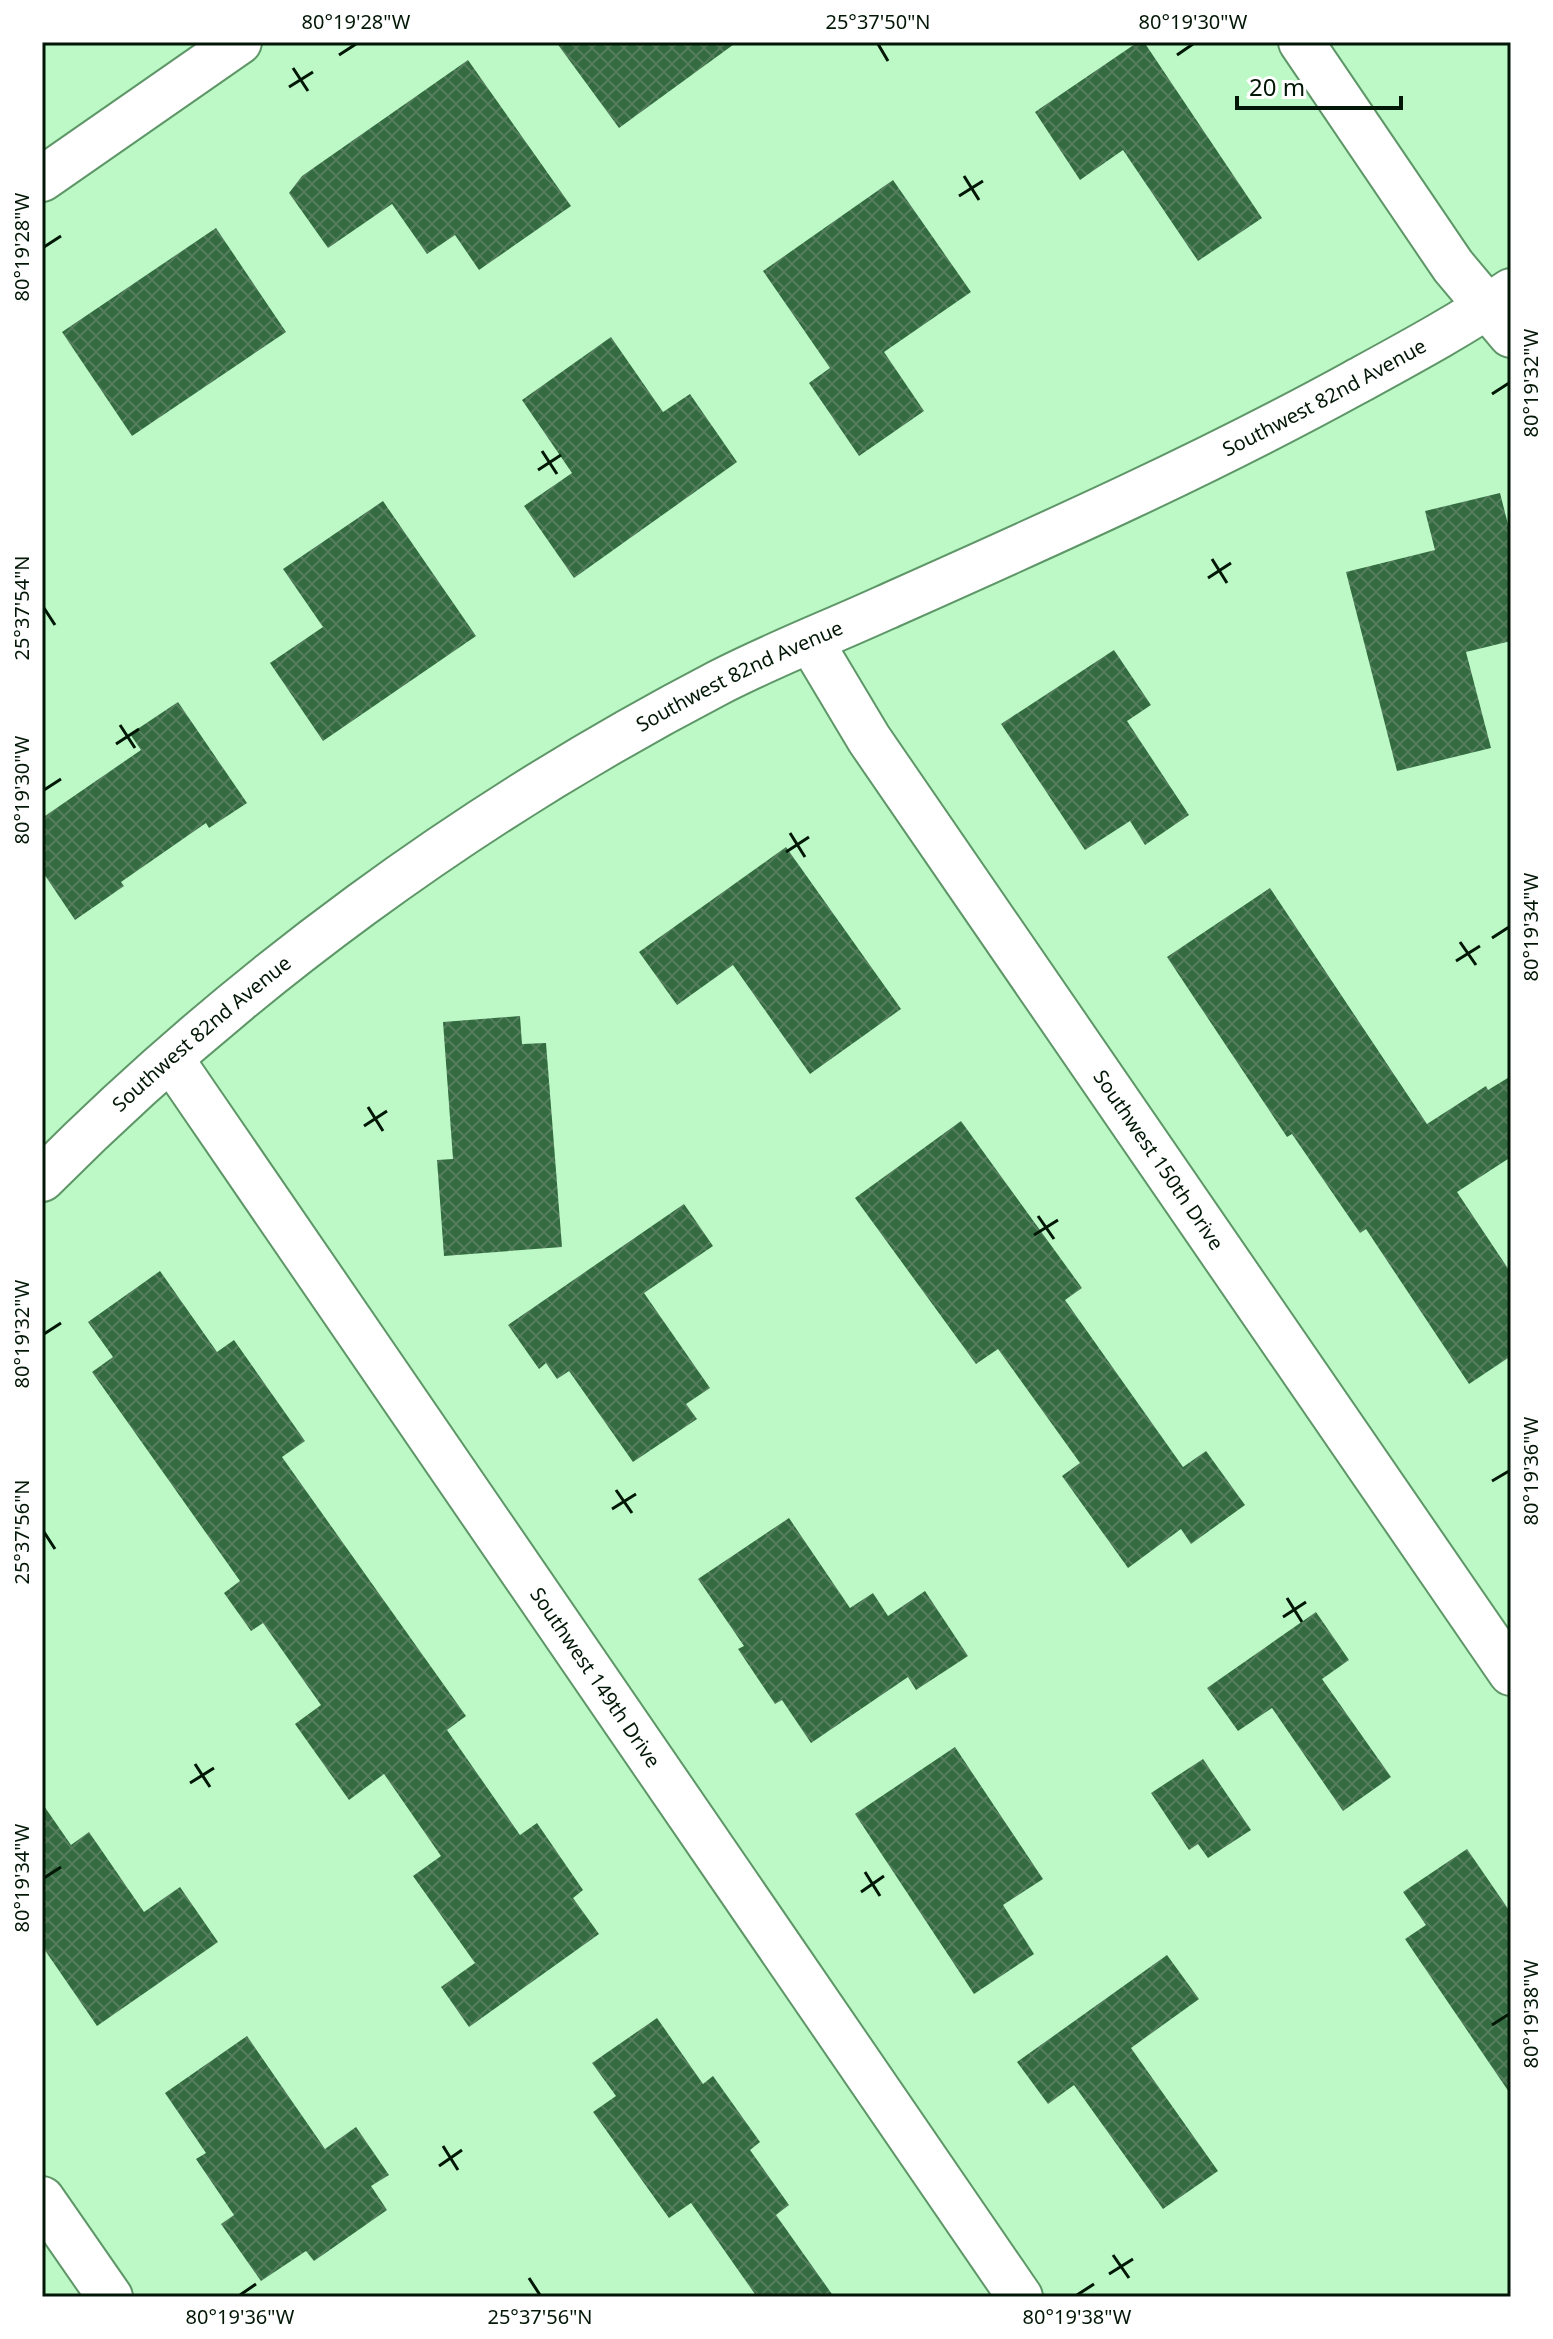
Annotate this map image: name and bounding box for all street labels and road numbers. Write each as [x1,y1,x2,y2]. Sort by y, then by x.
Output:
street label: Southwest 82nd Avenue [1218,332,1431,462]
street label: Southwest 82nd Avenue [631,614,847,738]
street label: Southwest 82nd Avenue [106,949,296,1117]
street label: Southwest 150th Drive [1087,1064,1230,1255]
street label: Southwest 149th Drive [524,1582,667,1773]

